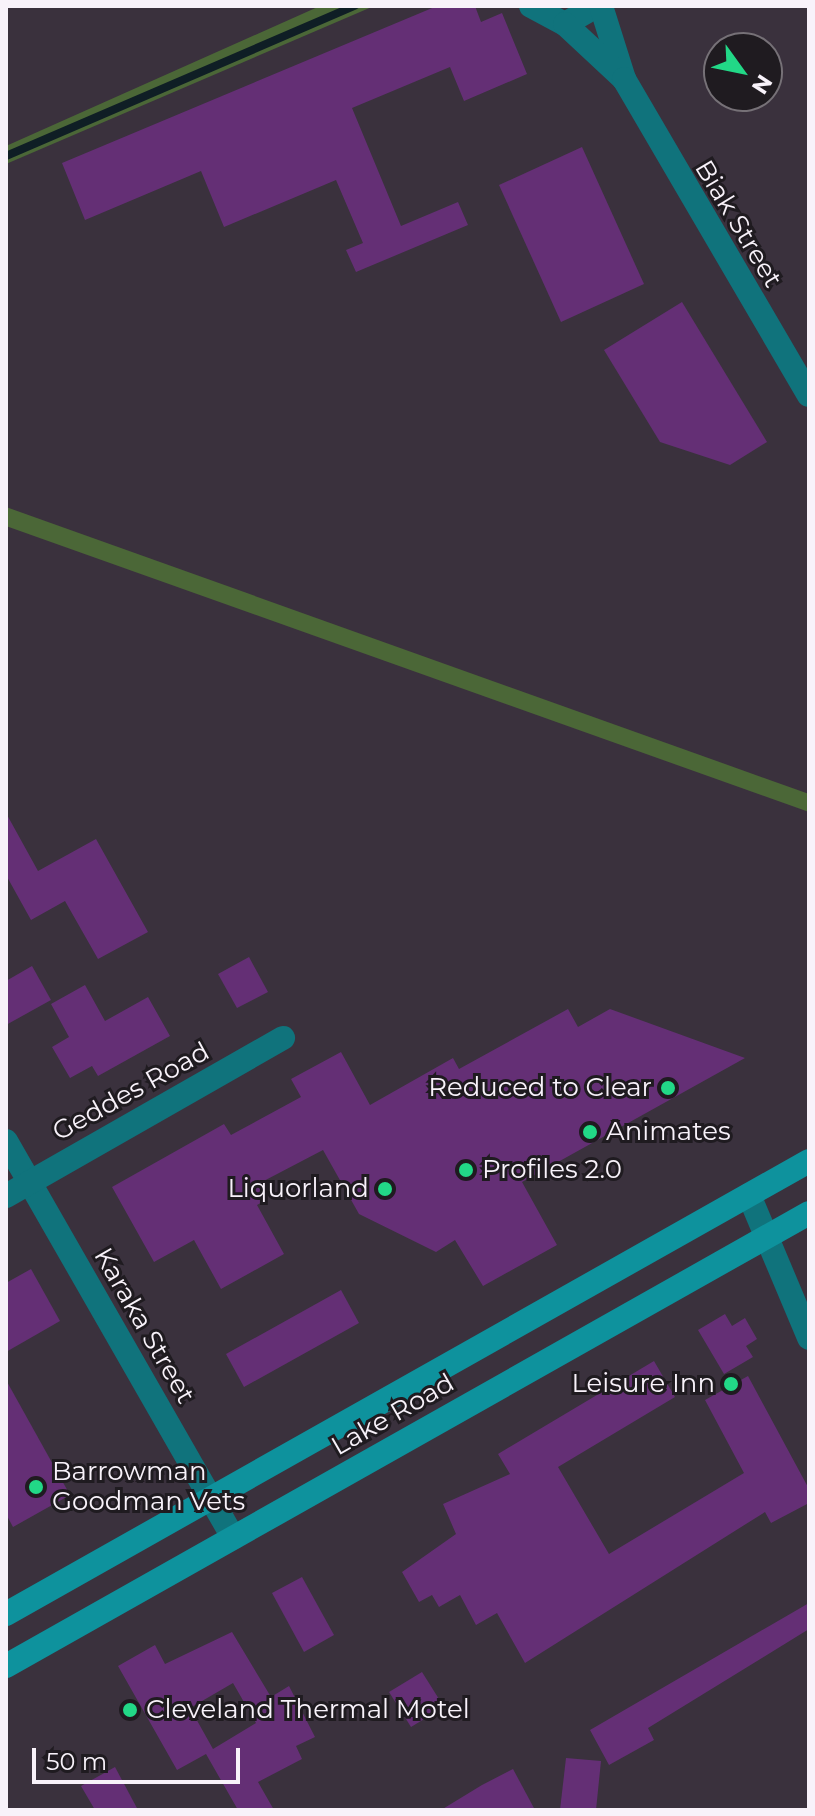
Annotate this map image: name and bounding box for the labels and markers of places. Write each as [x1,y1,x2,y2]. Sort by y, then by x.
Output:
place label: Reduced to Clear [428,1072,652,1104]
marker: Reduced to Clear [659,1079,677,1097]
place label: Animates [606,1116,731,1148]
marker: Animates [581,1123,599,1141]
place label: Profiles 2.0 [482,1154,622,1186]
marker: Profiles 2.0 [457,1161,475,1179]
place label: Liquorland [228,1173,369,1205]
marker: Liquorland [376,1180,394,1198]
place label: Leisure Inn [571,1368,715,1400]
marker: Leisure Inn [722,1375,740,1393]
place label: Barrowman Goodman Vets [52,1456,245,1518]
marker: Barrowman Goodman Vets [27,1478,45,1496]
place label: Cleveland Thermal Motel [146,1694,470,1726]
marker: Cleveland Thermal Motel [121,1701,139,1719]

